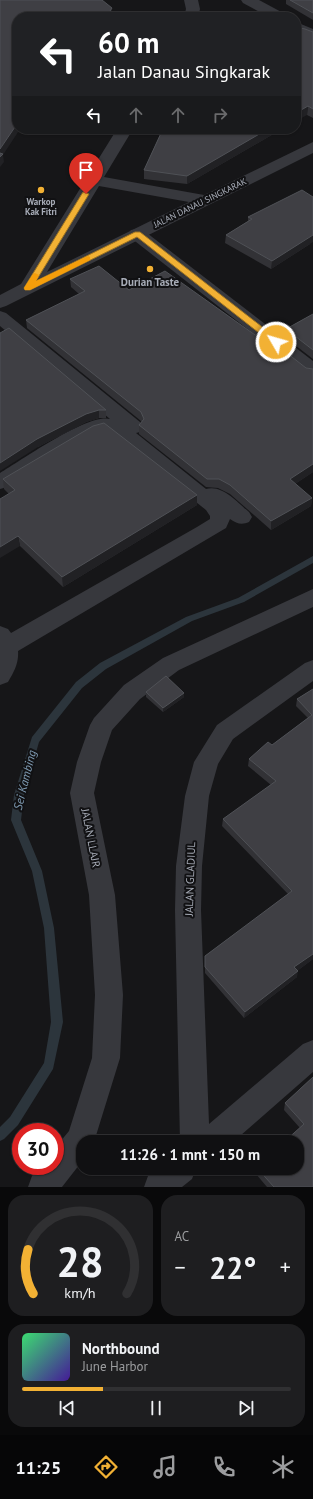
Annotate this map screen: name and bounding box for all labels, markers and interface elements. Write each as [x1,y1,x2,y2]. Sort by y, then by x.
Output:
text: 60 m [98,24,159,61]
icon: left [32,28,84,80]
text: Jalan Danau Singkarak [98,60,270,83]
icon: left [83,104,105,126]
icon: ahead [125,104,147,126]
icon: ahead [167,104,189,126]
icon: right [209,104,231,126]
pin [69,153,103,194]
icon: arrive [75,159,97,181]
street label: JALAN DANAU SINGKARAK [151,175,249,230]
marker: Warkop Kak Fitri [36,185,46,195]
place label: Warkop Kak Fitri [25,196,57,217]
marker: Durian Taste [145,264,155,274]
place label: Durian Taste [121,275,180,289]
position arrow [255,321,297,363]
water label: Sei Kambing [10,748,39,811]
street label: JALAN LLAJR [78,806,104,869]
street label: JALAN GLADIUL [182,841,198,917]
speed limit sign: 30 [12,1123,64,1175]
text: 11:26 · 1 mnt · 150 m [120,1145,260,1164]
text: AC [175,1228,189,1245]
text: 28 [57,1234,104,1287]
text: 22° [209,1248,256,1287]
text: − [175,1253,186,1281]
text: + [280,1253,291,1281]
text: km/h [65,1282,96,1301]
text: Northbound [82,1339,159,1358]
text: June Harbor [82,1358,148,1375]
icon: previous [56,1397,78,1419]
icon: pause [145,1397,167,1419]
icon: next [235,1397,257,1419]
icon: directions [92,1453,120,1481]
icon: music [151,1453,179,1481]
icon: phone [210,1453,238,1481]
icon: climate [269,1453,297,1481]
text: 11:25 [16,1456,61,1479]

